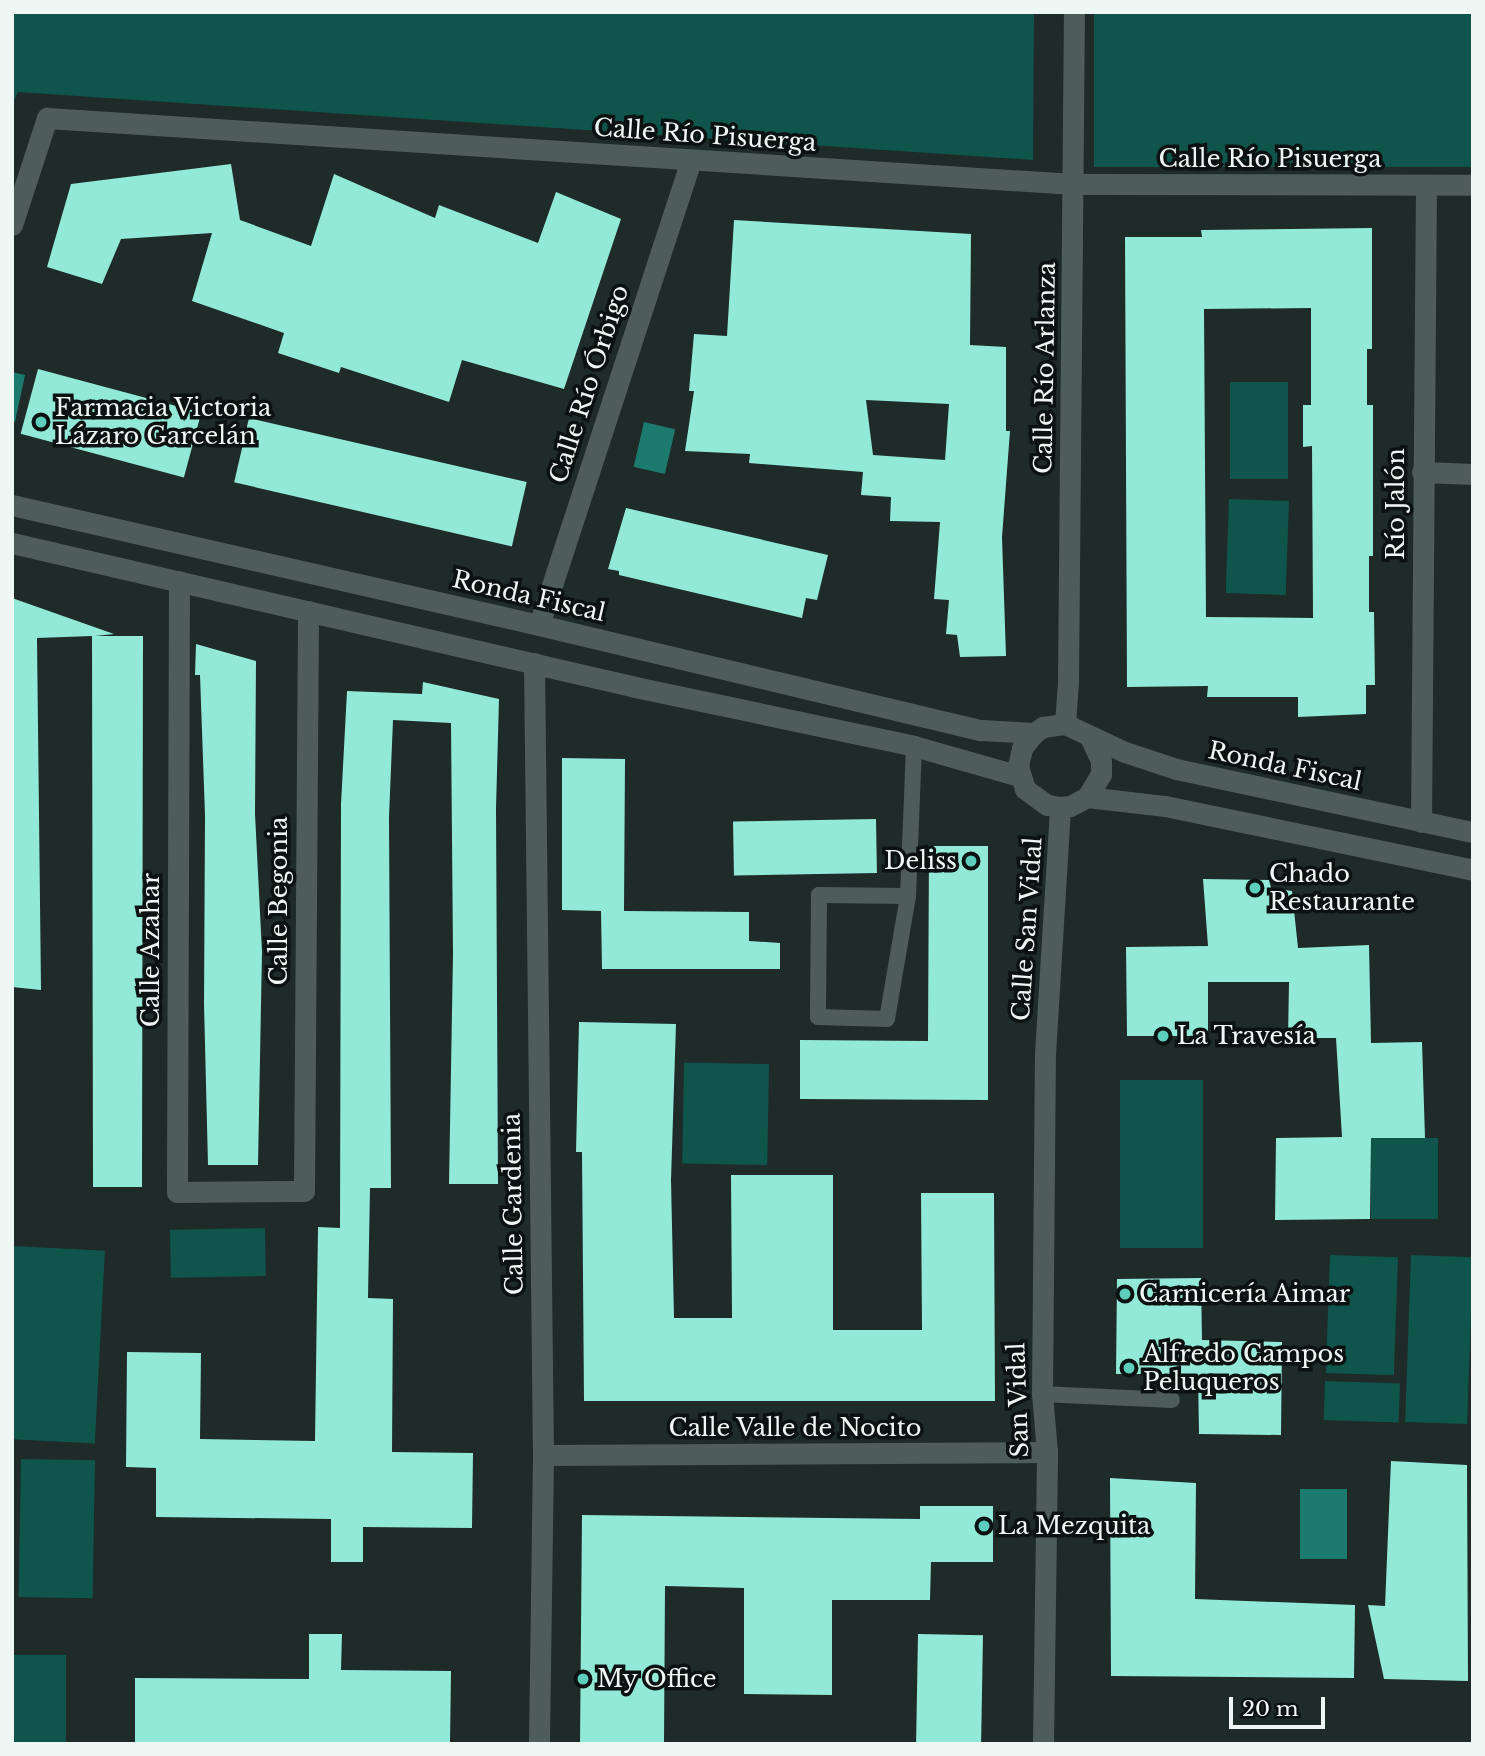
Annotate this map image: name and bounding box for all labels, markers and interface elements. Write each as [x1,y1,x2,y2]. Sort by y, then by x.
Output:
street label: Calle Río Pisuerga [593,113,817,157]
street label: Calle Río Pisuerga [1159,145,1381,173]
street label: Calle Río Arlanza [1029,261,1061,475]
street label: Calle Río Órbigo [543,281,635,487]
place label: Farmacia Victoria Lázaro Garcelán [55,394,273,450]
marker: Farmacia Victoria Lázaro Garcelán [33,414,49,430]
street label: Río Jalón [1382,448,1410,560]
street label: Ronda Fiscal [450,564,608,628]
street label: Ronda Fiscal [1206,736,1364,796]
street label: Calle Begonia [265,817,293,985]
street label: Calle San Vidal [1006,836,1048,1022]
place label: Deliss [884,847,957,875]
marker: Deliss [963,853,979,869]
place label: Chado Restaurante [1269,860,1415,916]
street label: Calle Azahar [137,872,165,1028]
marker: Chado Restaurante [1247,880,1263,896]
place label: La Travesía [1177,1022,1317,1050]
marker: La Travesía [1155,1028,1171,1044]
street label: Calle Gardenia [497,1113,529,1295]
place label: Carnicería Aimar [1139,1280,1351,1308]
marker: Carnicería Aimar [1117,1286,1133,1302]
place label: Alfredo Campos Peluqueros [1143,1340,1344,1396]
street label: San Vidal [1002,1341,1034,1459]
marker: Alfredo Campos Peluqueros [1121,1360,1137,1376]
street label: Calle Valle de Nocito [668,1414,922,1442]
place label: La Mezquita [998,1512,1151,1540]
marker: La Mezquita [976,1518,992,1534]
place label: My Office [597,1665,717,1693]
marker: My Office [575,1671,591,1687]
scale bar [1233,1682,1329,1726]
text: 20 m [1242,1696,1299,1722]

